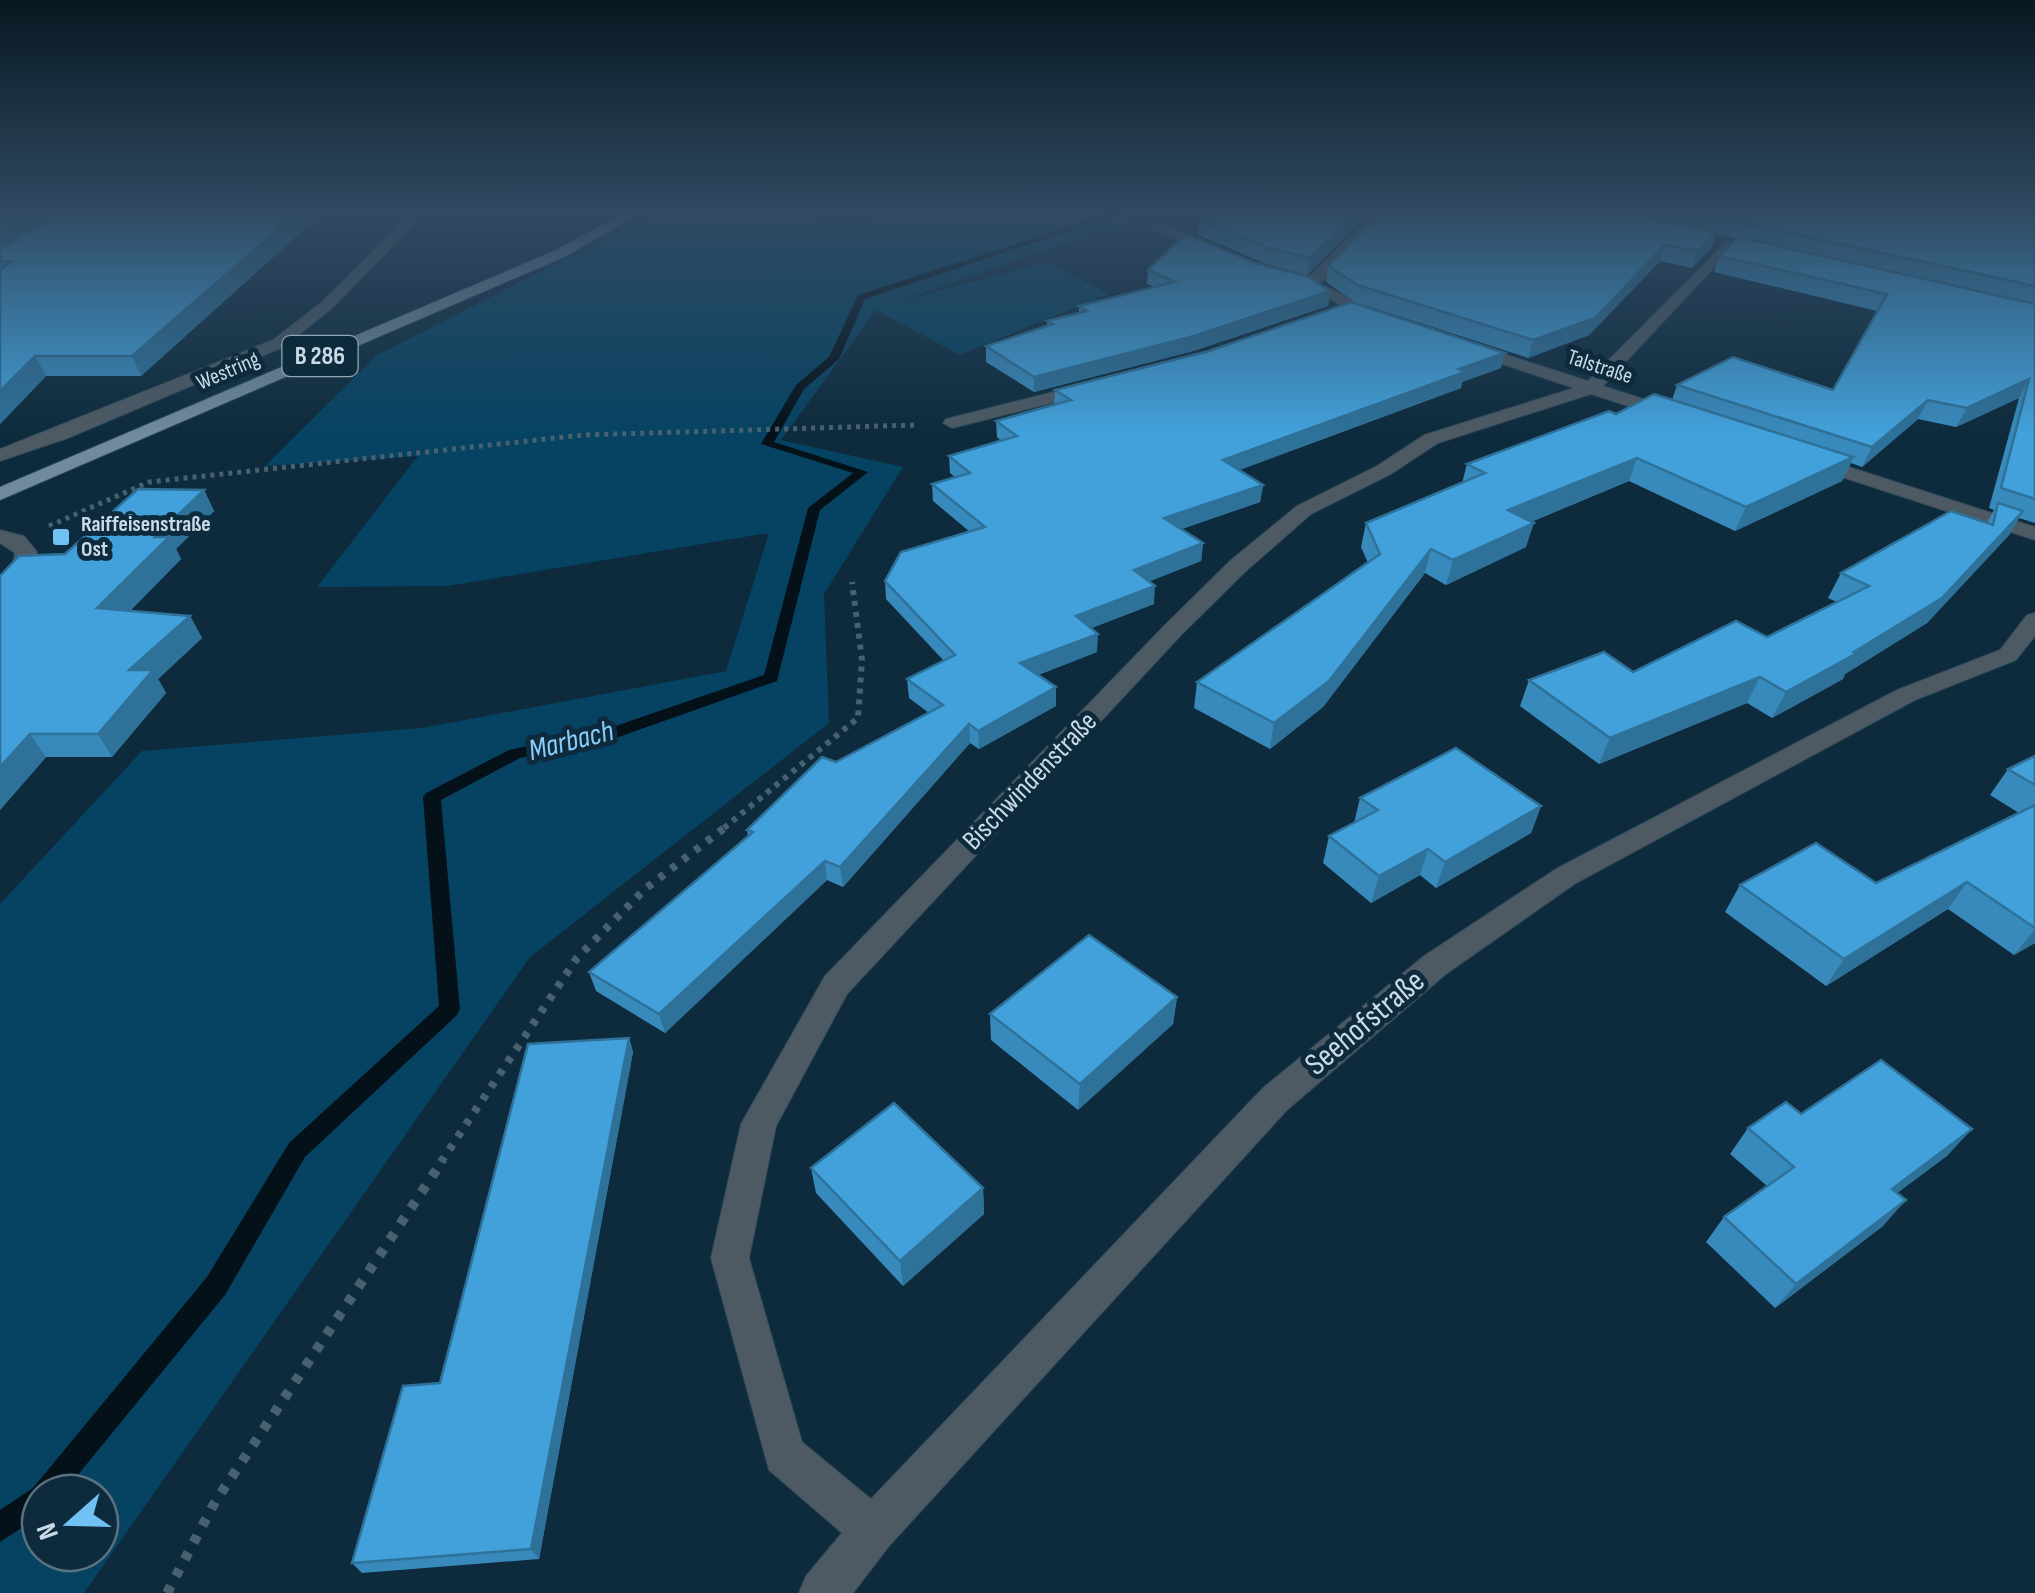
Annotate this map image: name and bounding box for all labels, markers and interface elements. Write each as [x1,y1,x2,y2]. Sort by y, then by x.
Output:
road number: B 286 [282,336,358,376]
street label: Talstraße [1564,344,1636,390]
street label: Westring [192,346,264,396]
place label: Raiffeisenstraße Ost [81,511,211,563]
marker: Raiffeisenstraße Ost [50,526,72,548]
street label: Bischwindenstraße [956,705,1104,857]
water label: Marbach [525,713,617,769]
street label: Seehofstraße [1297,962,1433,1084]
north arrow [20,1473,120,1573]
text: N [30,1518,66,1544]

